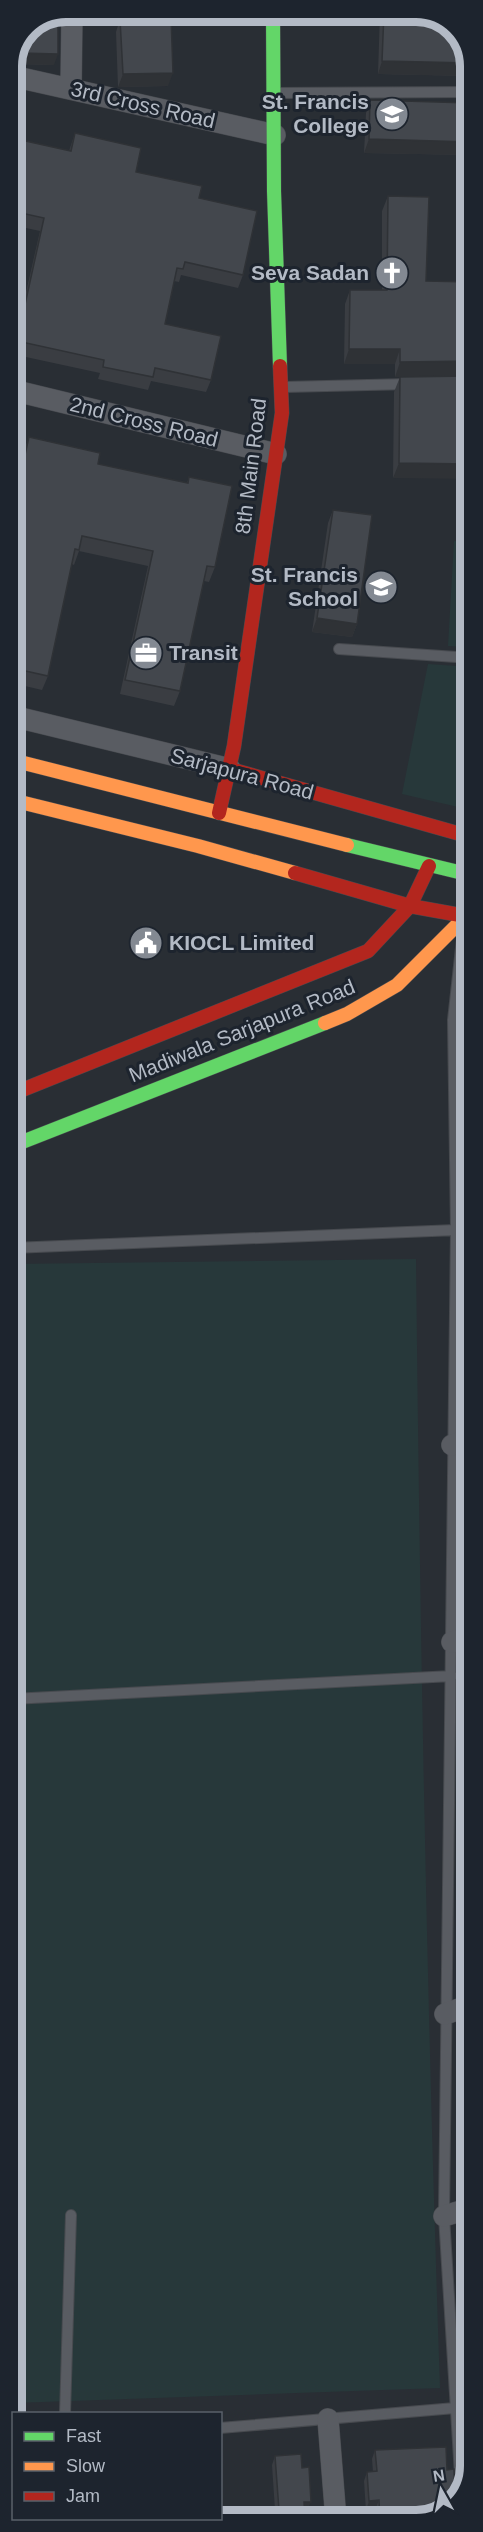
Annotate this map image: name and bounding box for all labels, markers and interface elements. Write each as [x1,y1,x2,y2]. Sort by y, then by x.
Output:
street label: 3rd Cross Road [69,77,217,132]
place label: St. Francis College [262,90,369,137]
school or university icon: St. Francis College [374,96,410,132]
church icon: Seva Sadan [374,255,410,291]
place label: Seva Sadan [251,261,369,284]
street label: 2nd Cross Road [68,392,221,451]
street label: 8th Main Road [231,397,270,535]
place label: St. Francis School [251,563,358,610]
school or university icon: St. Francis School [363,569,399,605]
office icon: Transit [128,635,164,671]
place label: Transit [169,641,238,664]
street label: Sarjapura Road [168,743,316,804]
public building icon: KIOCL Limited [128,925,164,961]
place label: KIOCL Limited [169,931,314,954]
street label: Madiwala Sarjapura Road [125,975,358,1086]
legend [12,2412,222,2520]
text: Fast [66,2426,101,2446]
text: Slow [66,2456,106,2476]
north arrow [411,2460,471,2520]
text: N [432,2466,446,2485]
text: Jam [66,2486,100,2506]

